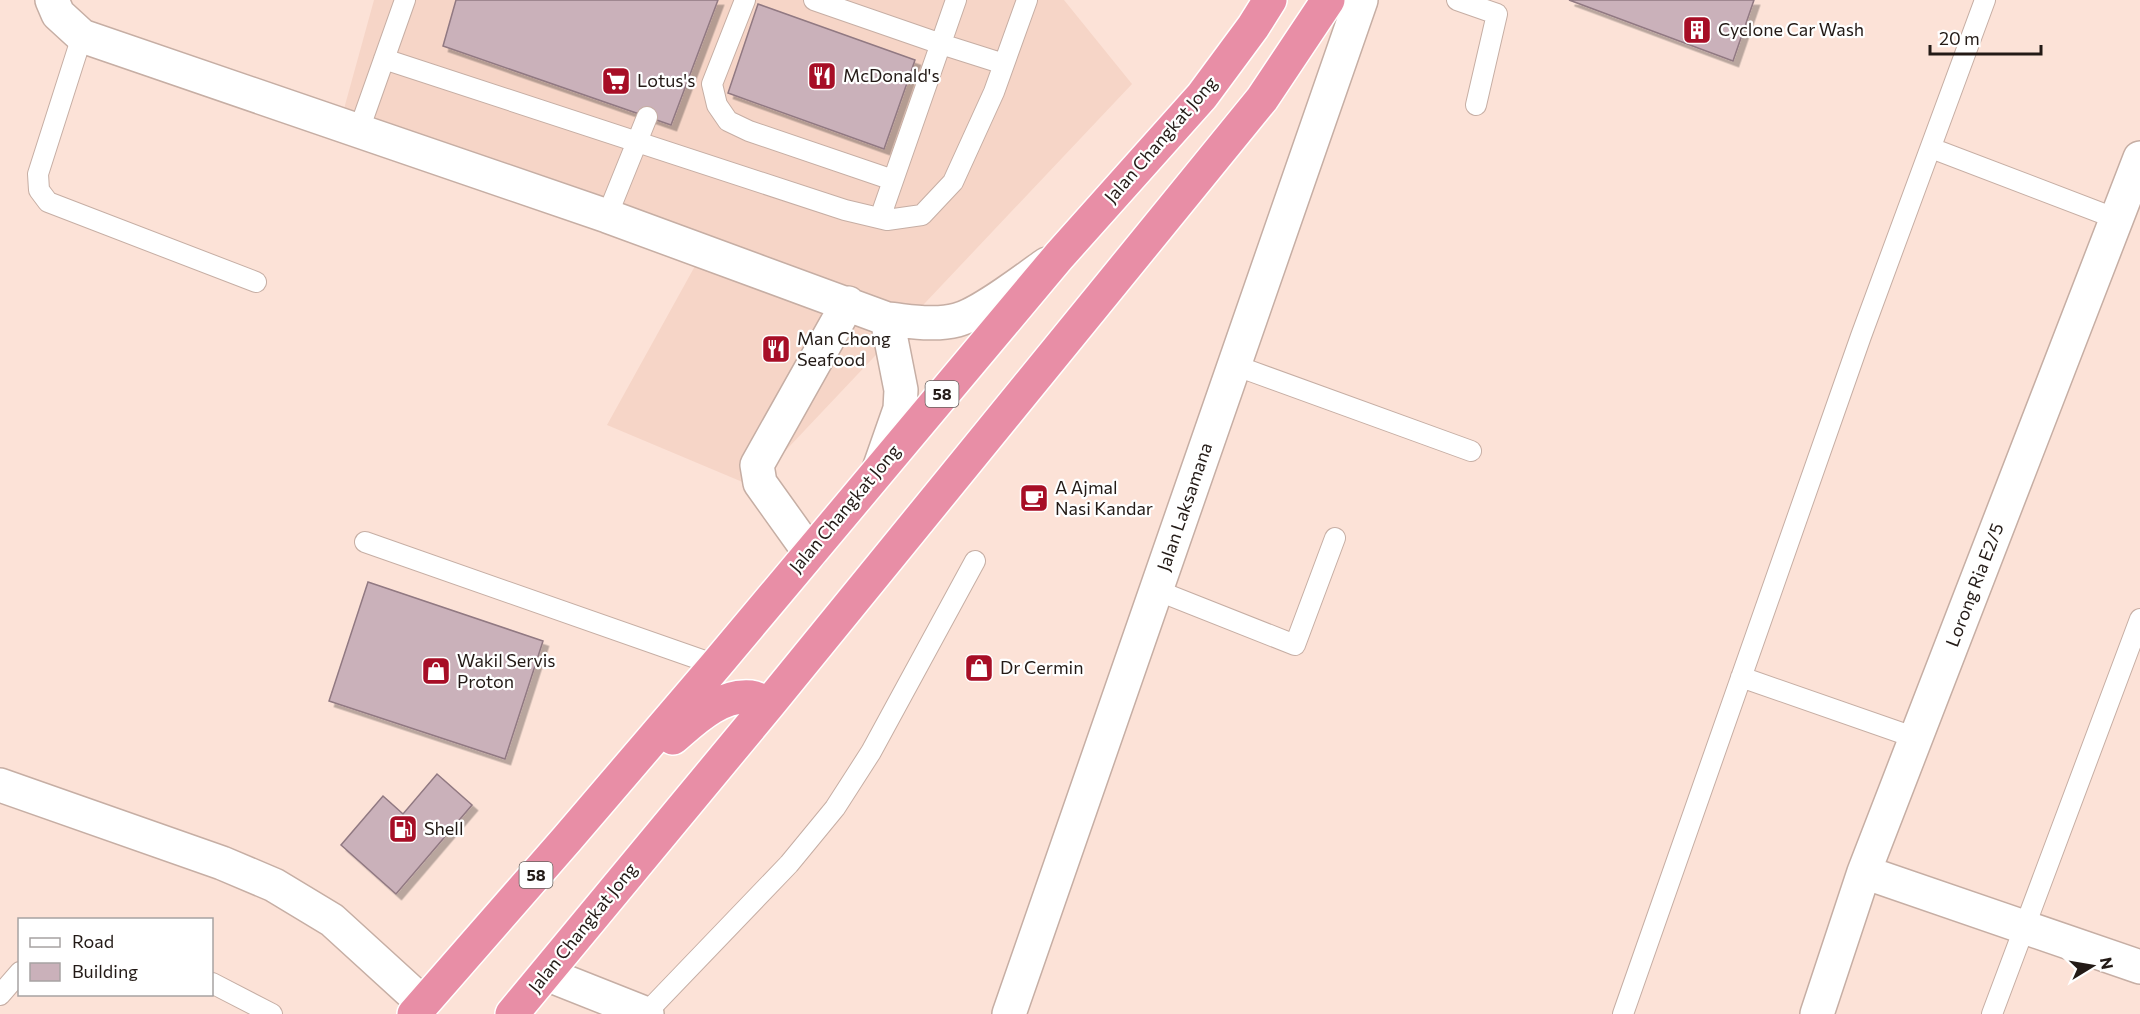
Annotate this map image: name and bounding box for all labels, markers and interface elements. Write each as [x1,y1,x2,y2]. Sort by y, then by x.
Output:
building icon: Cyclone Car Wash [1681,14,1713,46]
place label: Cyclone Car Wash [1718,18,1864,40]
scale bar [1930,18,2041,56]
text: 20 m [1939,27,1980,49]
restaurant icon: McDonald's [806,60,838,92]
place label: McDonald's [843,64,940,86]
supermarket icon: Lotus's [600,65,632,97]
place label: Lotus's [637,69,695,91]
street label: Jalan Changkat Jong [1099,71,1221,207]
place label: Man Chong Seafood [797,327,891,370]
restaurant icon: Man Chong Seafood [760,333,792,365]
road number: 58 [926,381,958,407]
street label: Jalan Changkat Jong [784,440,904,577]
street label: Jalan Laksamana [1152,440,1216,574]
place label: A Ajmal Nasi Kandar [1055,476,1153,519]
cafe icon: A Ajmal Nasi Kandar [1018,482,1050,514]
street label: Lorong Ria E2/5 [1940,520,2008,650]
place label: Wakil Servis Proton [457,649,556,692]
shop icon: Dr Cermin [963,652,995,684]
shop icon: Wakil Servis Proton [420,655,452,687]
place label: Dr Cermin [1000,656,1084,678]
fuel station icon: Shell [387,813,419,845]
place label: Shell [424,817,464,839]
street label: Jalan Changkat Jong [523,858,641,997]
road number: 58 [520,862,552,888]
legend [18,918,213,996]
text: Road [72,930,114,952]
north arrow [2062,936,2122,996]
text: N [2097,955,2118,971]
text: Building [72,960,138,982]

